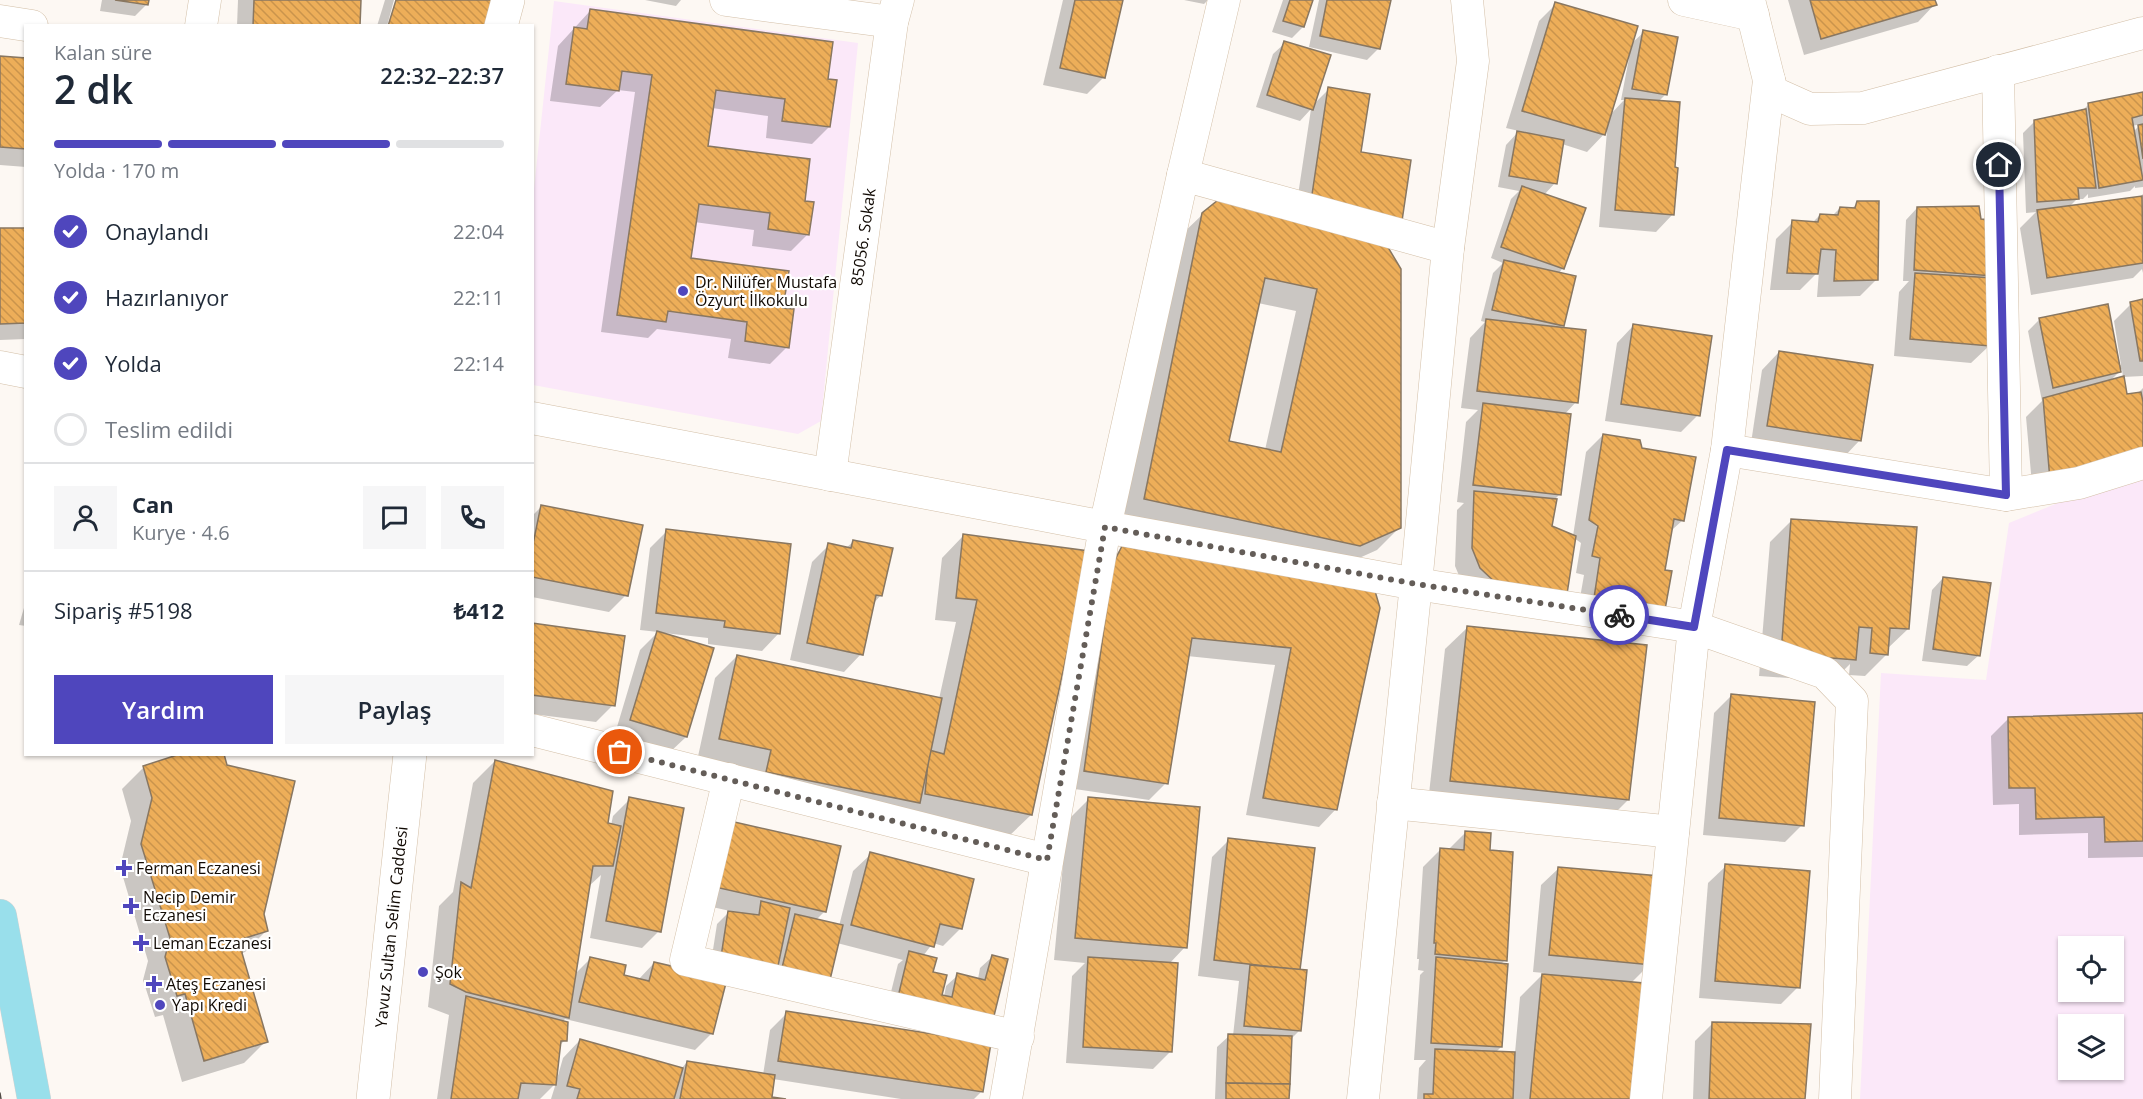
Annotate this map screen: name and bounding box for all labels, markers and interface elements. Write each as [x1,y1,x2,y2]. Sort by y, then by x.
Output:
text: Kalan süre [54,39,152,66]
text: 22:32–22:37 [380,60,504,90]
text: 2 dk [54,62,133,115]
pin [1973,139,2024,190]
icon: home [1982,148,2015,181]
text: Yolda · 170 m [54,157,179,184]
street label: 85056. Sokak [845,186,881,287]
icon: check [54,215,87,248]
text: Onaylandı [105,216,209,246]
text: 22:04 [453,218,504,245]
place label: Dr. Nilüfer Mustafa Özyurt İlkokulu [695,271,837,311]
icon: check [54,281,87,314]
text: Hazırlanıyor [105,282,228,312]
text: 22:11 [453,284,504,311]
marker: Dr. Nilüfer Mustafa Özyurt İlkokulu [676,284,690,298]
icon: check [54,347,87,380]
text: Yolda [105,348,162,378]
text: 22:14 [453,350,504,377]
text: Teslim edildi [105,414,233,444]
button: person [54,486,117,549]
button: chat [363,486,426,549]
button: phone [441,486,504,549]
text: Can [132,489,174,519]
text: Kurye · 4.6 [132,519,230,546]
courier [1589,585,1649,645]
text: Sipariş #5198 [54,595,193,625]
text: ₺412 [454,595,504,625]
icon: bike [1603,599,1636,632]
button: Yardım [54,675,273,744]
button: Paylaş [285,675,504,744]
pin [594,726,645,777]
icon: bag [603,735,636,768]
street label: Yavuz Sultan Selim Caddesi [369,825,413,1029]
place label: Ferman Eczanesi [136,857,261,879]
marker: Ferman Eczanesi [117,861,131,875]
place label: Necip Demir Eczanesi [143,886,236,926]
marker: Necip Demir Eczanesi [124,899,138,913]
place label: Leman Eczanesi [153,932,271,954]
marker: Leman Eczanesi [134,936,148,950]
map controls [2058,936,2124,1080]
button: locate [2058,936,2124,1002]
place label: Şok [435,961,462,983]
marker: Şok [416,965,430,979]
place label: Ateş Eczanesi [166,973,266,995]
marker: Ateş Eczanesi [147,977,161,991]
place label: Yapı Kredi [172,994,247,1016]
marker: Yapı Kredi [153,998,167,1012]
button: layers [2058,1014,2124,1080]

